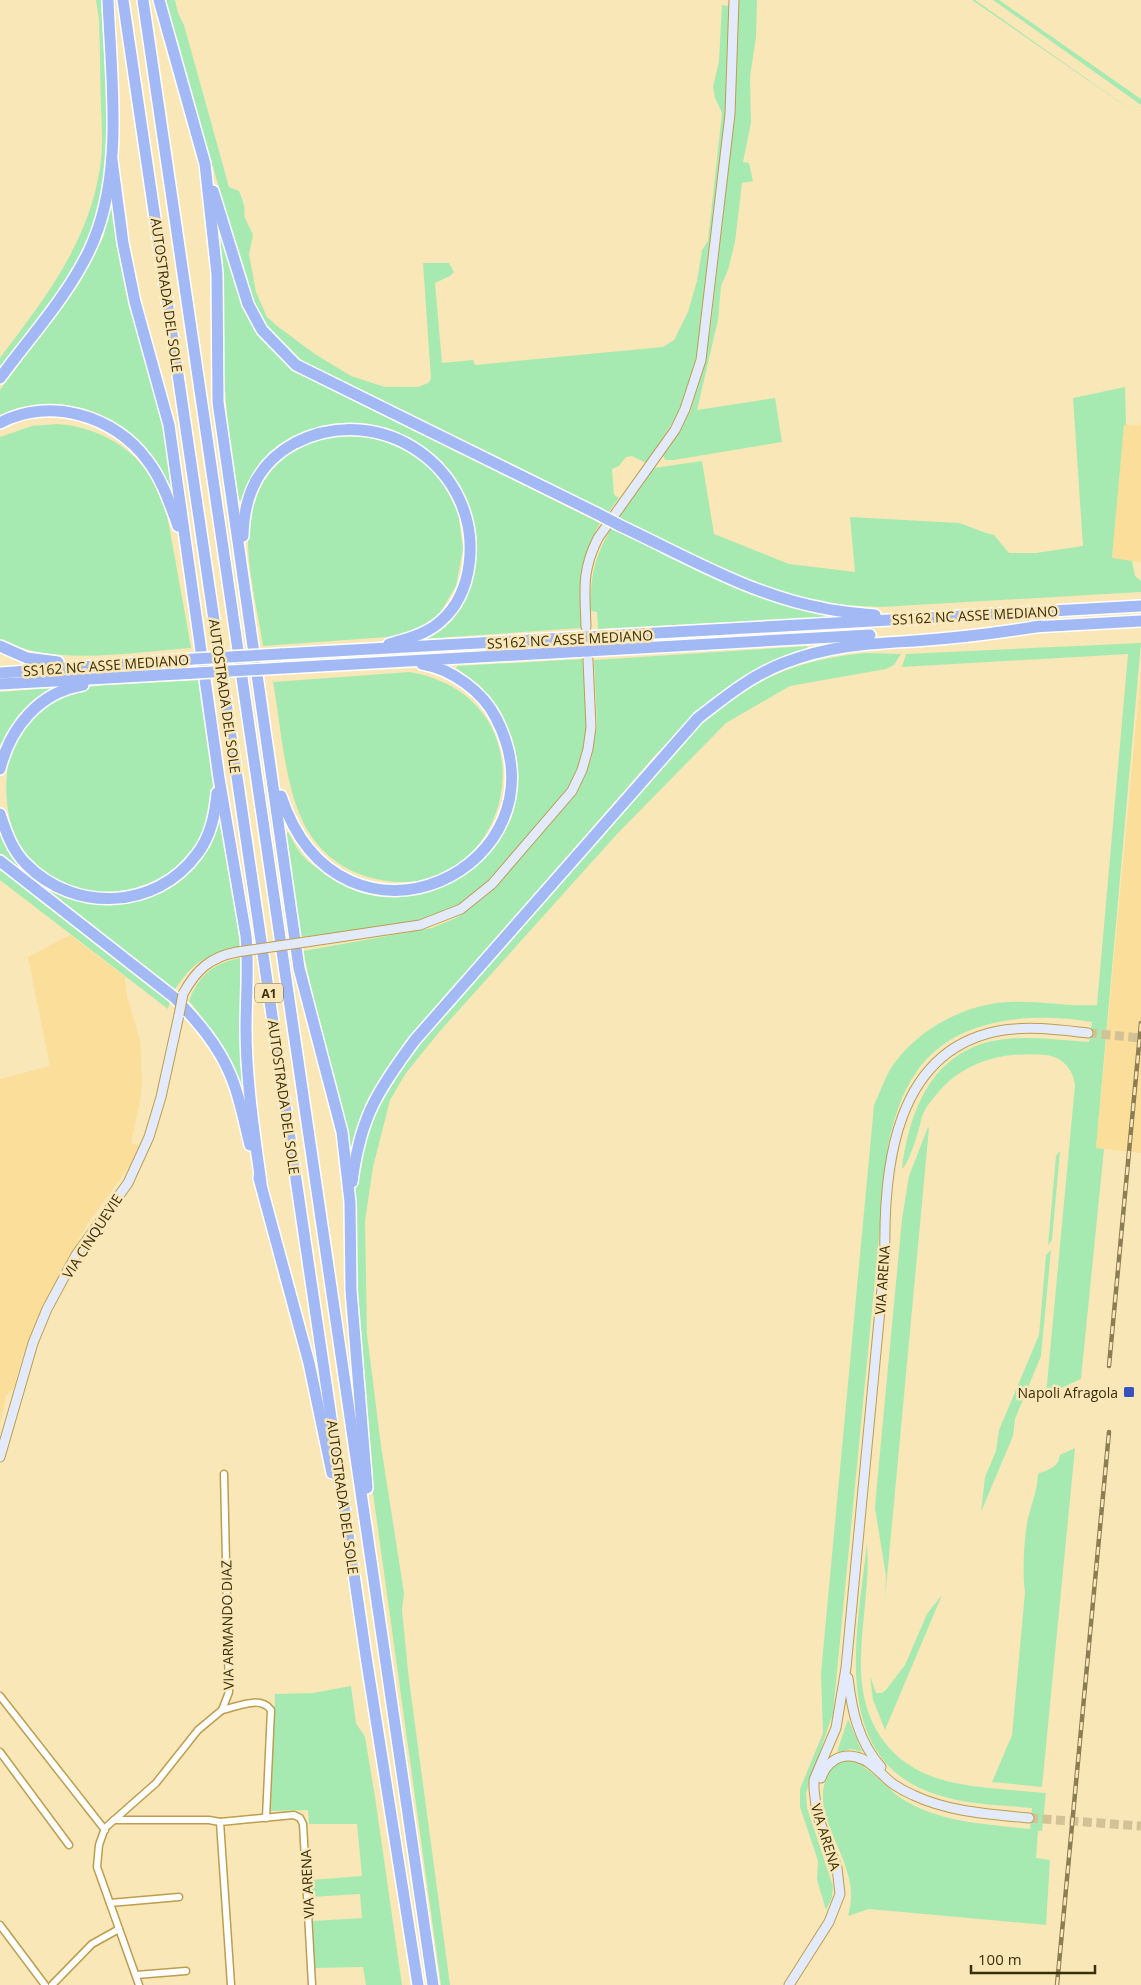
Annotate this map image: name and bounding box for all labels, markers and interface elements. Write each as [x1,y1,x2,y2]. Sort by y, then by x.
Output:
street label: AUTOSTRADA DEL SOLE [147,217,187,373]
street label: SS162 NC ASSE MEDIANO [891,601,1059,629]
street label: AUTOSTRADA DEL SOLE [205,618,245,774]
street label: SS162 NC ASSE MEDIANO [486,625,654,653]
street label: SS162 NC ASSE MEDIANO [22,650,190,680]
road number: A1 [255,984,283,1002]
street label: AUTOSTRADA DEL SOLE [264,1019,304,1175]
street label: VIA CINQUEVIE [58,1190,126,1282]
street label: VIA ARENA [870,1245,894,1315]
place label: Napoli Afragola [1018,1383,1118,1402]
marker: Napoli Afragola [1122,1385,1136,1399]
street label: AUTOSTRADA DEL SOLE [323,1419,363,1575]
street label: VIA ARMANDO DIAZ [216,1560,238,1690]
street label: VIA ARENA [807,1801,845,1873]
street label: VIA ARENA [296,1849,318,1919]
scale bar [971,1942,1095,1974]
text: 100 m [978,1949,1022,1969]

